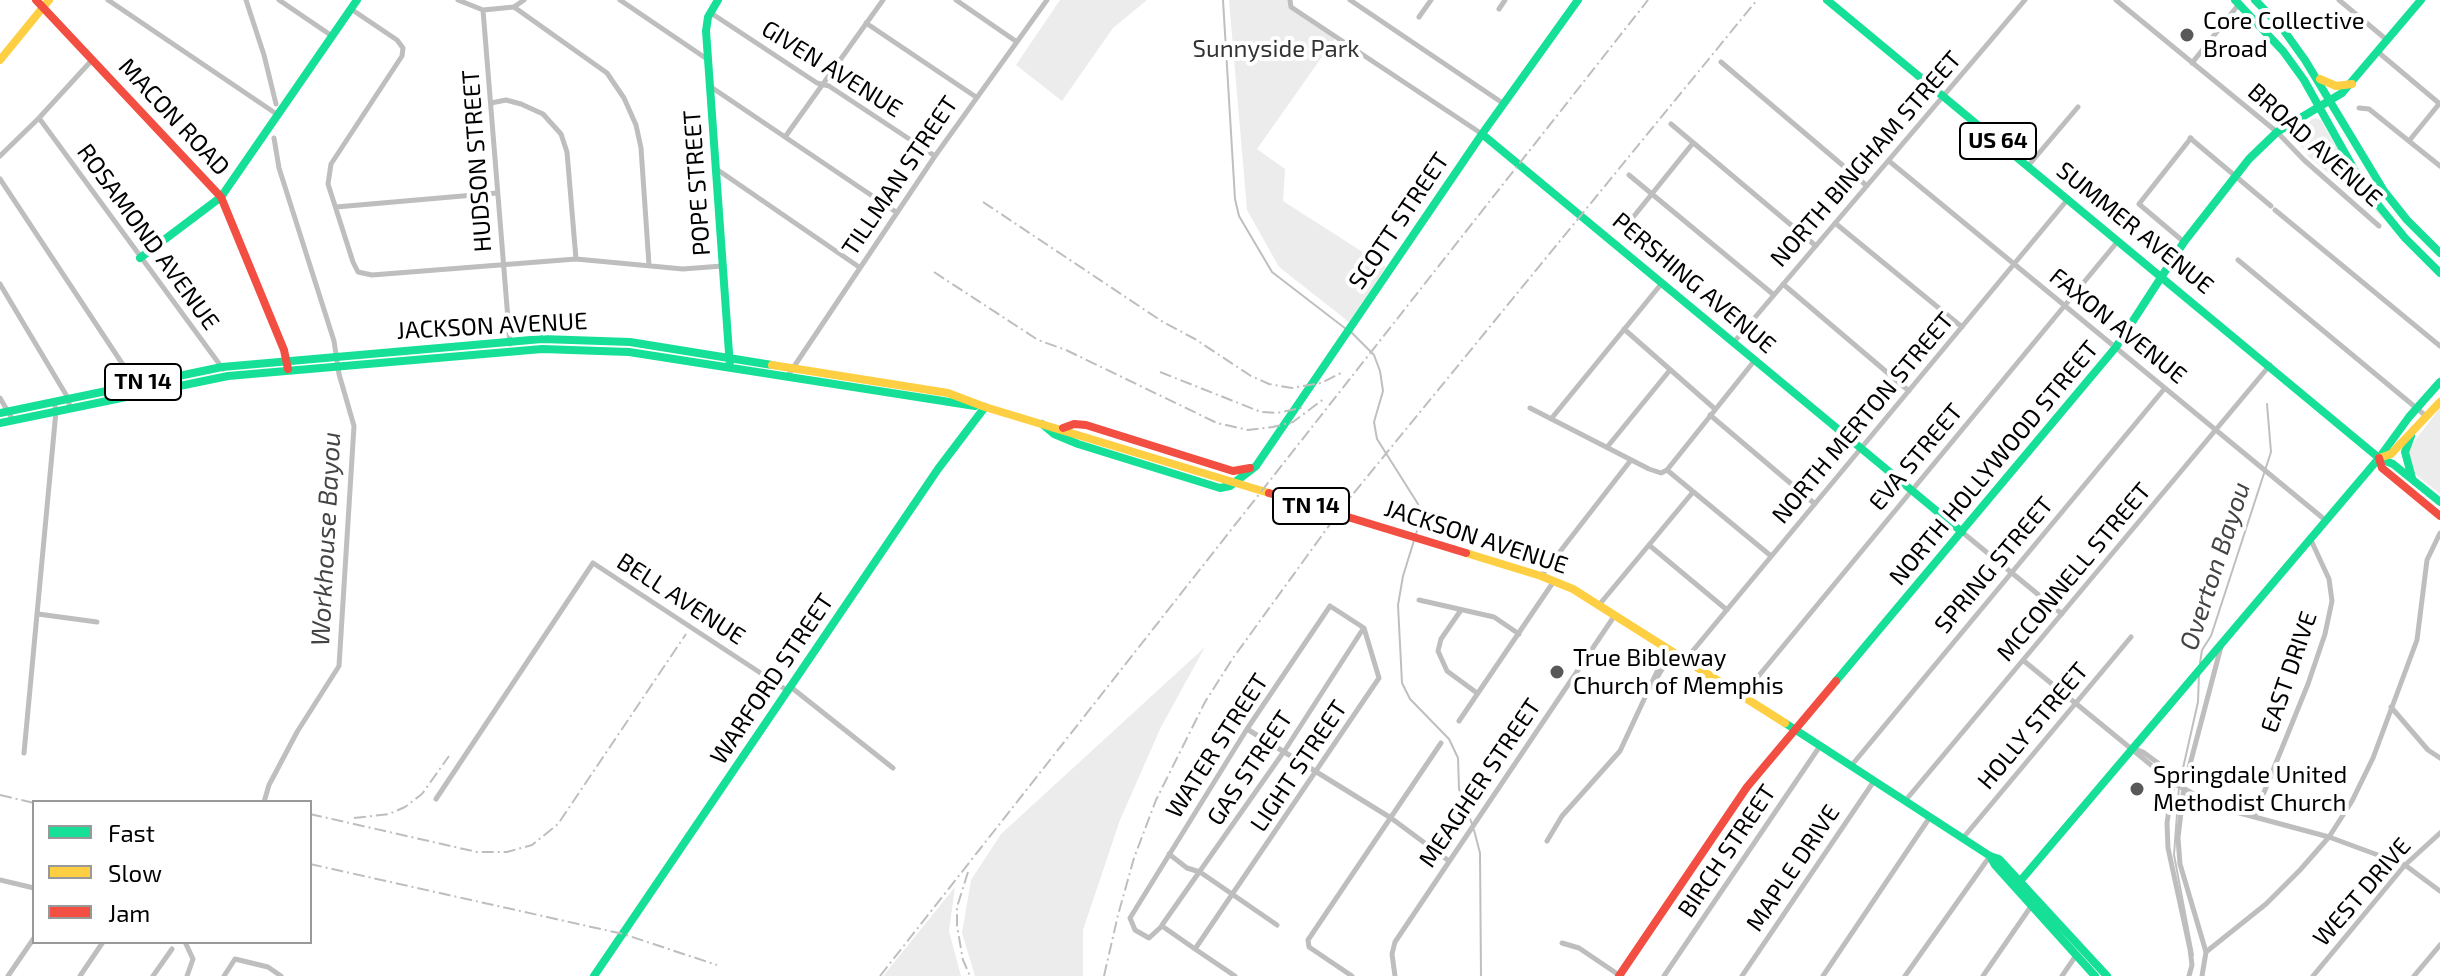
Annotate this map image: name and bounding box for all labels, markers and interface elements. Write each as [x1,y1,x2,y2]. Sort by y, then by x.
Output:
place label: Core Collective Broad [2203,7,2365,63]
street label: GIVEN AVENUE [756,14,908,124]
marker: Core Collective Broad [2178,26,2196,44]
park label: Sunnyside Park [1193,35,1359,63]
street label: NORTH BINGHAM STREET [1764,45,1968,273]
street label: MACON ROAD [113,53,235,181]
street label: HUDSON STREET [456,69,498,253]
street label: BROAD AVENUE [2242,77,2388,213]
street label: TILLMAN STREET [836,91,964,261]
street label: POPE STREET [678,109,716,257]
road number: US 64 [1960,123,2036,159]
street label: ROSAMOND AVENUE [71,138,225,336]
street label: SCOTT STREET [1343,147,1455,295]
street label: SUMMER AVENUE [2051,156,2219,300]
street label: PERSHING AVENUE [1607,206,1781,360]
street label: FAXON AVENUE [2044,262,2192,390]
street label: JACKSON AVENUE [396,307,588,345]
street label: NORTH MERTON STREET [1766,307,1960,529]
street label: NORTH HOLLYWOOD STREET [1883,335,2105,591]
road number: TN 14 [105,364,181,400]
street label: EVA STREET [1863,398,1969,516]
water label: Workhouse Bayou [305,431,347,647]
street label: MCCONNELL STREET [1991,477,2157,667]
water label: Overton Bayou [2173,478,2257,654]
road number: TN 14 [1273,488,1349,524]
street label: SPRING STREET [1929,491,2059,639]
street label: JACKSON AVENUE [1381,494,1571,580]
street label: BELL AVENUE [612,547,750,651]
street label: WARFORD STREET [704,588,840,770]
street label: EAST DRIVE [2255,608,2323,736]
place label: True Bibleway Church of Memphis [1573,644,1784,700]
street label: HOLLY STREET [1972,657,2094,795]
marker: True Bibleway Church of Memphis [1548,663,1566,681]
street label: WATER STREET [1160,668,1274,824]
street label: MEAGHER STREET [1413,693,1547,873]
street label: LIGHT STREET [1245,695,1353,837]
street label: GAS STREET [1201,705,1299,831]
place label: Springdale United Methodist Church [2153,761,2347,817]
street label: BIRCH STREET [1672,779,1782,923]
marker: Springdale United Methodist Church [2128,780,2146,798]
street label: MAPLE DRIVE [1740,799,1846,937]
legend [32,800,312,944]
text: Fast [108,818,155,847]
street label: WEST DRIVE [2307,832,2417,952]
text: Slow [108,858,162,887]
text: Jam [108,898,150,927]

